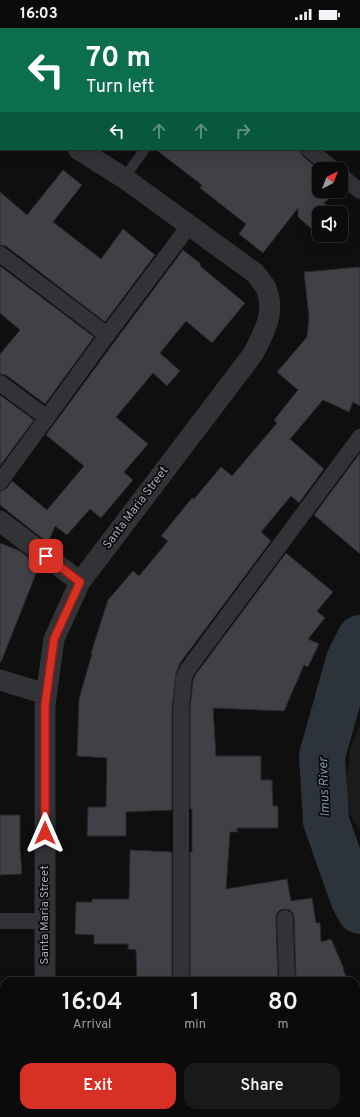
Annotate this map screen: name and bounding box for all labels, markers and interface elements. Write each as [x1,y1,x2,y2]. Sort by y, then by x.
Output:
text: 16:03 [20,5,58,24]
text: 70 m [86,41,151,77]
icon: left [20,44,72,96]
text: Turn left [86,76,154,99]
icon: left [106,120,128,142]
icon: ahead [148,120,170,142]
icon: ahead [190,120,212,142]
icon: right [232,120,254,142]
north arrow [312,162,348,198]
map controls [312,162,348,242]
button: sound [312,206,348,242]
street label: Santa Maria Street [100,464,172,552]
pin [29,539,63,573]
icon: arrive [35,545,57,567]
water label: Imus River [316,756,334,817]
position arrow [24,812,66,854]
street label: Santa Maria Street [37,865,53,965]
text: 16:04 [62,988,122,1018]
text: 1 [190,988,200,1018]
text: 80 [268,988,298,1018]
text: Arrival [73,1017,112,1033]
text: min [184,1017,206,1033]
text: m [277,1017,288,1033]
button: Exit [20,1063,176,1109]
button: Share [184,1063,340,1109]

